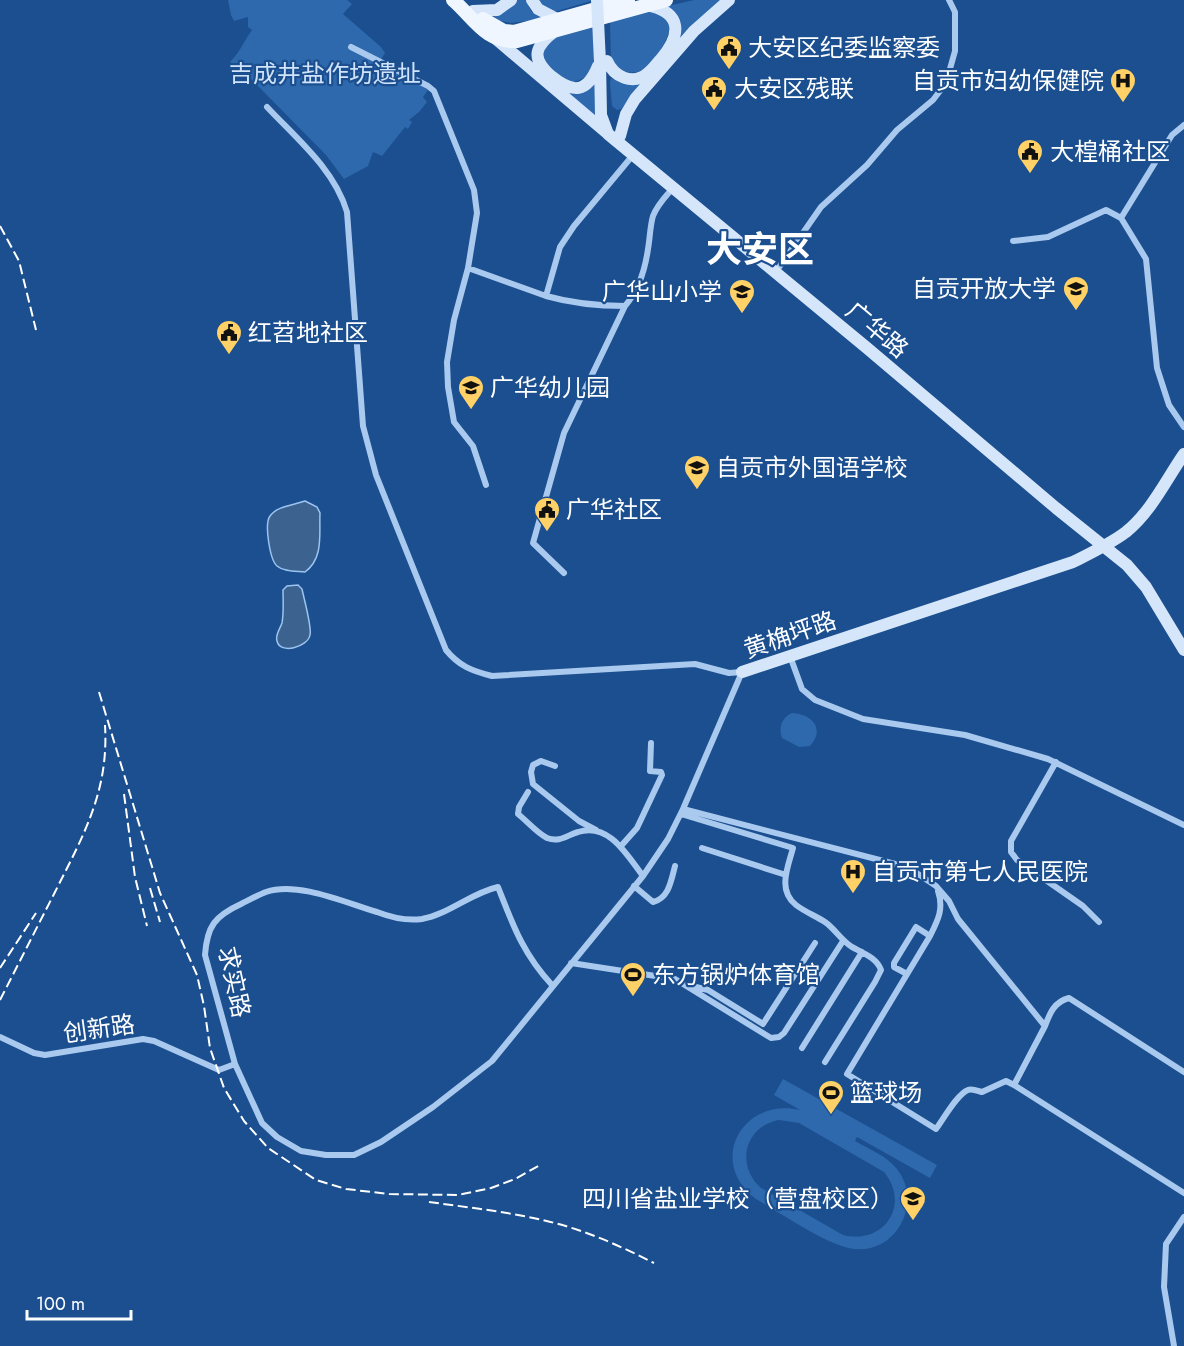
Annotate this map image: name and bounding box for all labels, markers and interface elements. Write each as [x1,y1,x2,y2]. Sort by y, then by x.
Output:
place label: 大安区纪委监察委 [748,30,940,65]
public building icon: 大安区纪委监察委 [714,33,744,71]
park label: 吉成井盐作坊遗址 [229,56,421,91]
place label: 自贡市妇幼保健院 [912,63,1104,98]
hospital icon: 自贡市妇幼保健院 [1108,66,1138,104]
place label: 大安区残联 [734,71,854,106]
public building icon: 大安区残联 [699,74,729,112]
place label: 大楻桶社区 [1050,134,1170,169]
public building icon: 大楻桶社区 [1015,137,1045,175]
district label: 大安区 [706,223,814,275]
place label: 自贡开放大学 [912,271,1056,306]
place label: 广华山小学 [602,274,722,309]
school or university icon: 自贡开放大学 [1061,274,1091,312]
school or university icon: 广华山小学 [727,277,757,315]
street label: 广华路 [838,293,916,366]
place label: 红苕地社区 [248,315,368,350]
public building icon: 红苕地社区 [214,318,244,356]
place label: 广华幼儿园 [490,370,610,405]
school or university icon: 广华幼儿园 [456,373,486,411]
place label: 自贡市外国语学校 [716,450,908,485]
school or university icon: 自贡市外国语学校 [682,453,712,491]
place label: 广华社区 [566,492,662,527]
public building icon: 广华社区 [532,495,562,533]
street label: 黄桷坪路 [739,602,841,667]
place label: 自贡市第七人民医院 [872,854,1088,889]
hospital icon: 自贡市第七人民医院 [838,857,868,895]
street label: 求实路 [210,943,259,1021]
place label: 东方锅炉体育馆 [652,957,820,992]
sports icon: 东方锅炉体育馆 [618,960,648,998]
street label: 创新路 [61,1006,137,1051]
place label: 篮球场 [850,1075,922,1110]
sports icon: 篮球场 [816,1078,846,1116]
place label: 四川省盐业学校（营盘校区） [582,1181,894,1216]
school or university icon: 四川省盐业学校（营盘校区） [898,1184,928,1222]
scale bar [27,1283,130,1321]
text: 100 m [36,1291,85,1317]

